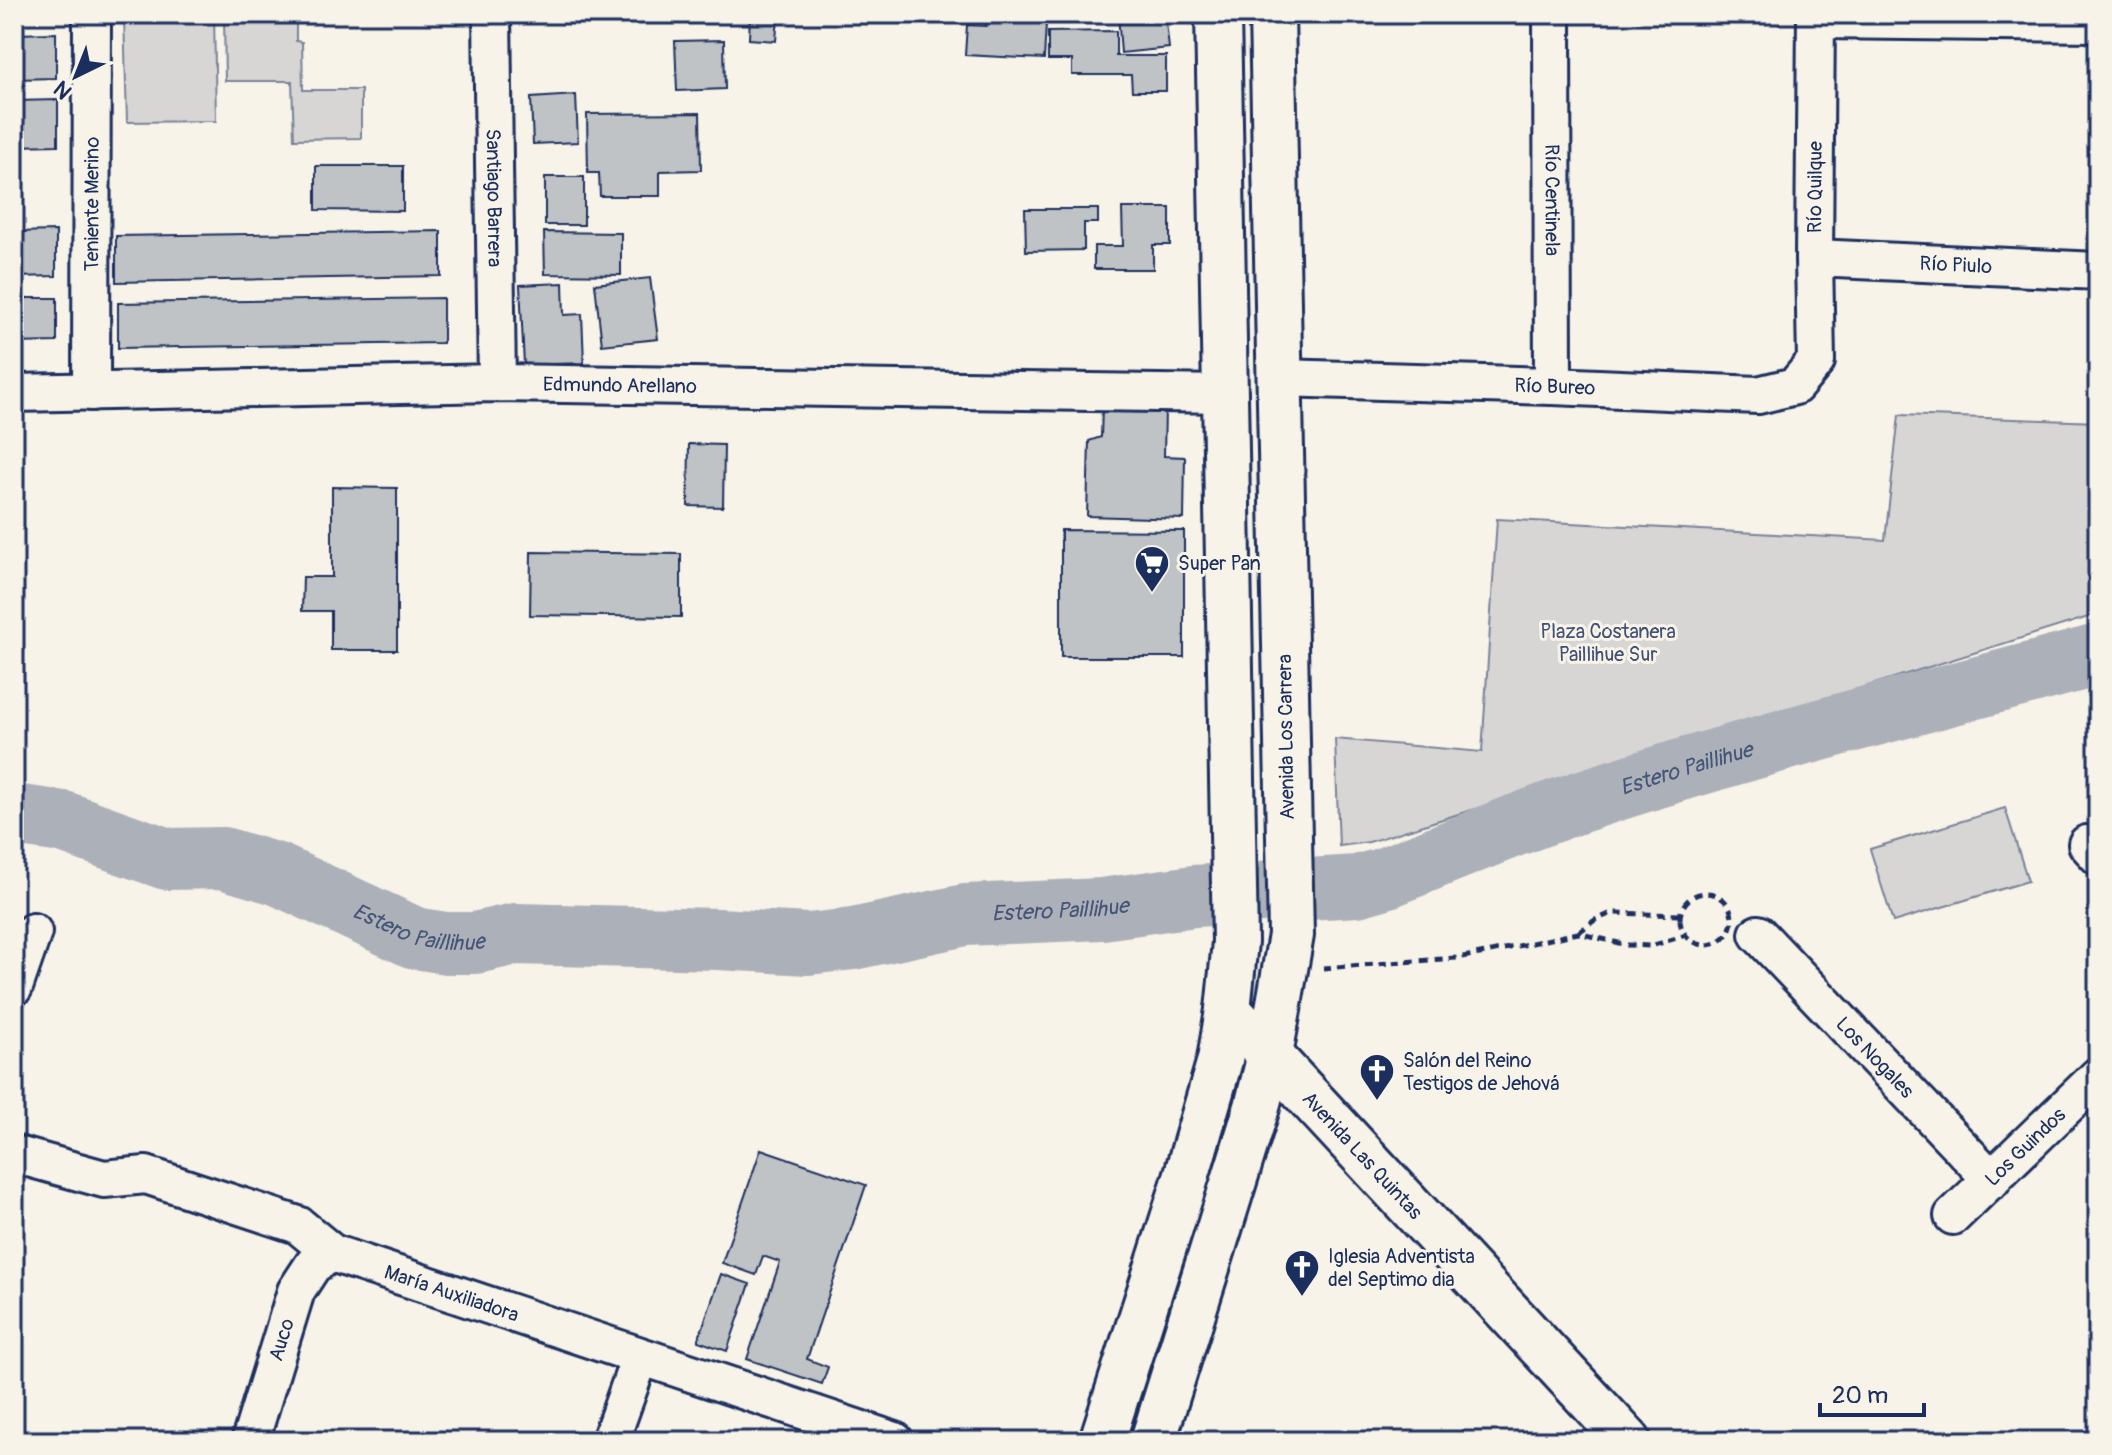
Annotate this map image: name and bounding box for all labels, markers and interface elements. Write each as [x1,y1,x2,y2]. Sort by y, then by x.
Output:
north arrow [36,36,116,116]
text: N [48,74,78,105]
street label: Santiago Barrera [481,129,508,267]
street label: Teniente Merino [79,137,104,271]
street label: Río Quilque [1802,141,1827,233]
street label: Río Centinela [1540,144,1565,256]
street label: Río Piulo [1919,250,1993,279]
street label: Edmundo Arellano [543,371,697,399]
street label: Río Bureo [1514,372,1596,400]
supermarket icon: Super Pan [1133,544,1171,594]
place label: Super Pan [1178,551,1261,576]
park label: Plaza Costanera Paillihue Sur [1540,619,1676,667]
street label: Avenida Los Carrera [1272,654,1300,820]
water label: Estero Paillihue [1617,735,1758,802]
water label: Estero Paillihue [991,891,1133,928]
water label: Estero Paillihue [348,897,490,957]
street label: Los Nogales [1831,1011,1920,1103]
place label: Salón del Reino Testigos de Jehová [1403,1048,1560,1096]
church icon: Salón del Reino Testigos de Jehová [1358,1052,1396,1102]
street label: Avenida Las Quintas [1297,1086,1428,1224]
street label: Los Guindos [1979,1102,2071,1191]
place label: Iglesia Adventista del Septimo dia [1328,1244,1475,1292]
church icon: Iglesia Adventista del Septimo dia [1283,1248,1321,1298]
street label: María Auxiliadora [381,1259,522,1327]
street label: Auco [263,1315,299,1364]
scale bar [1820,1367,1924,1417]
text: 20 m [1832,1381,1888,1410]

